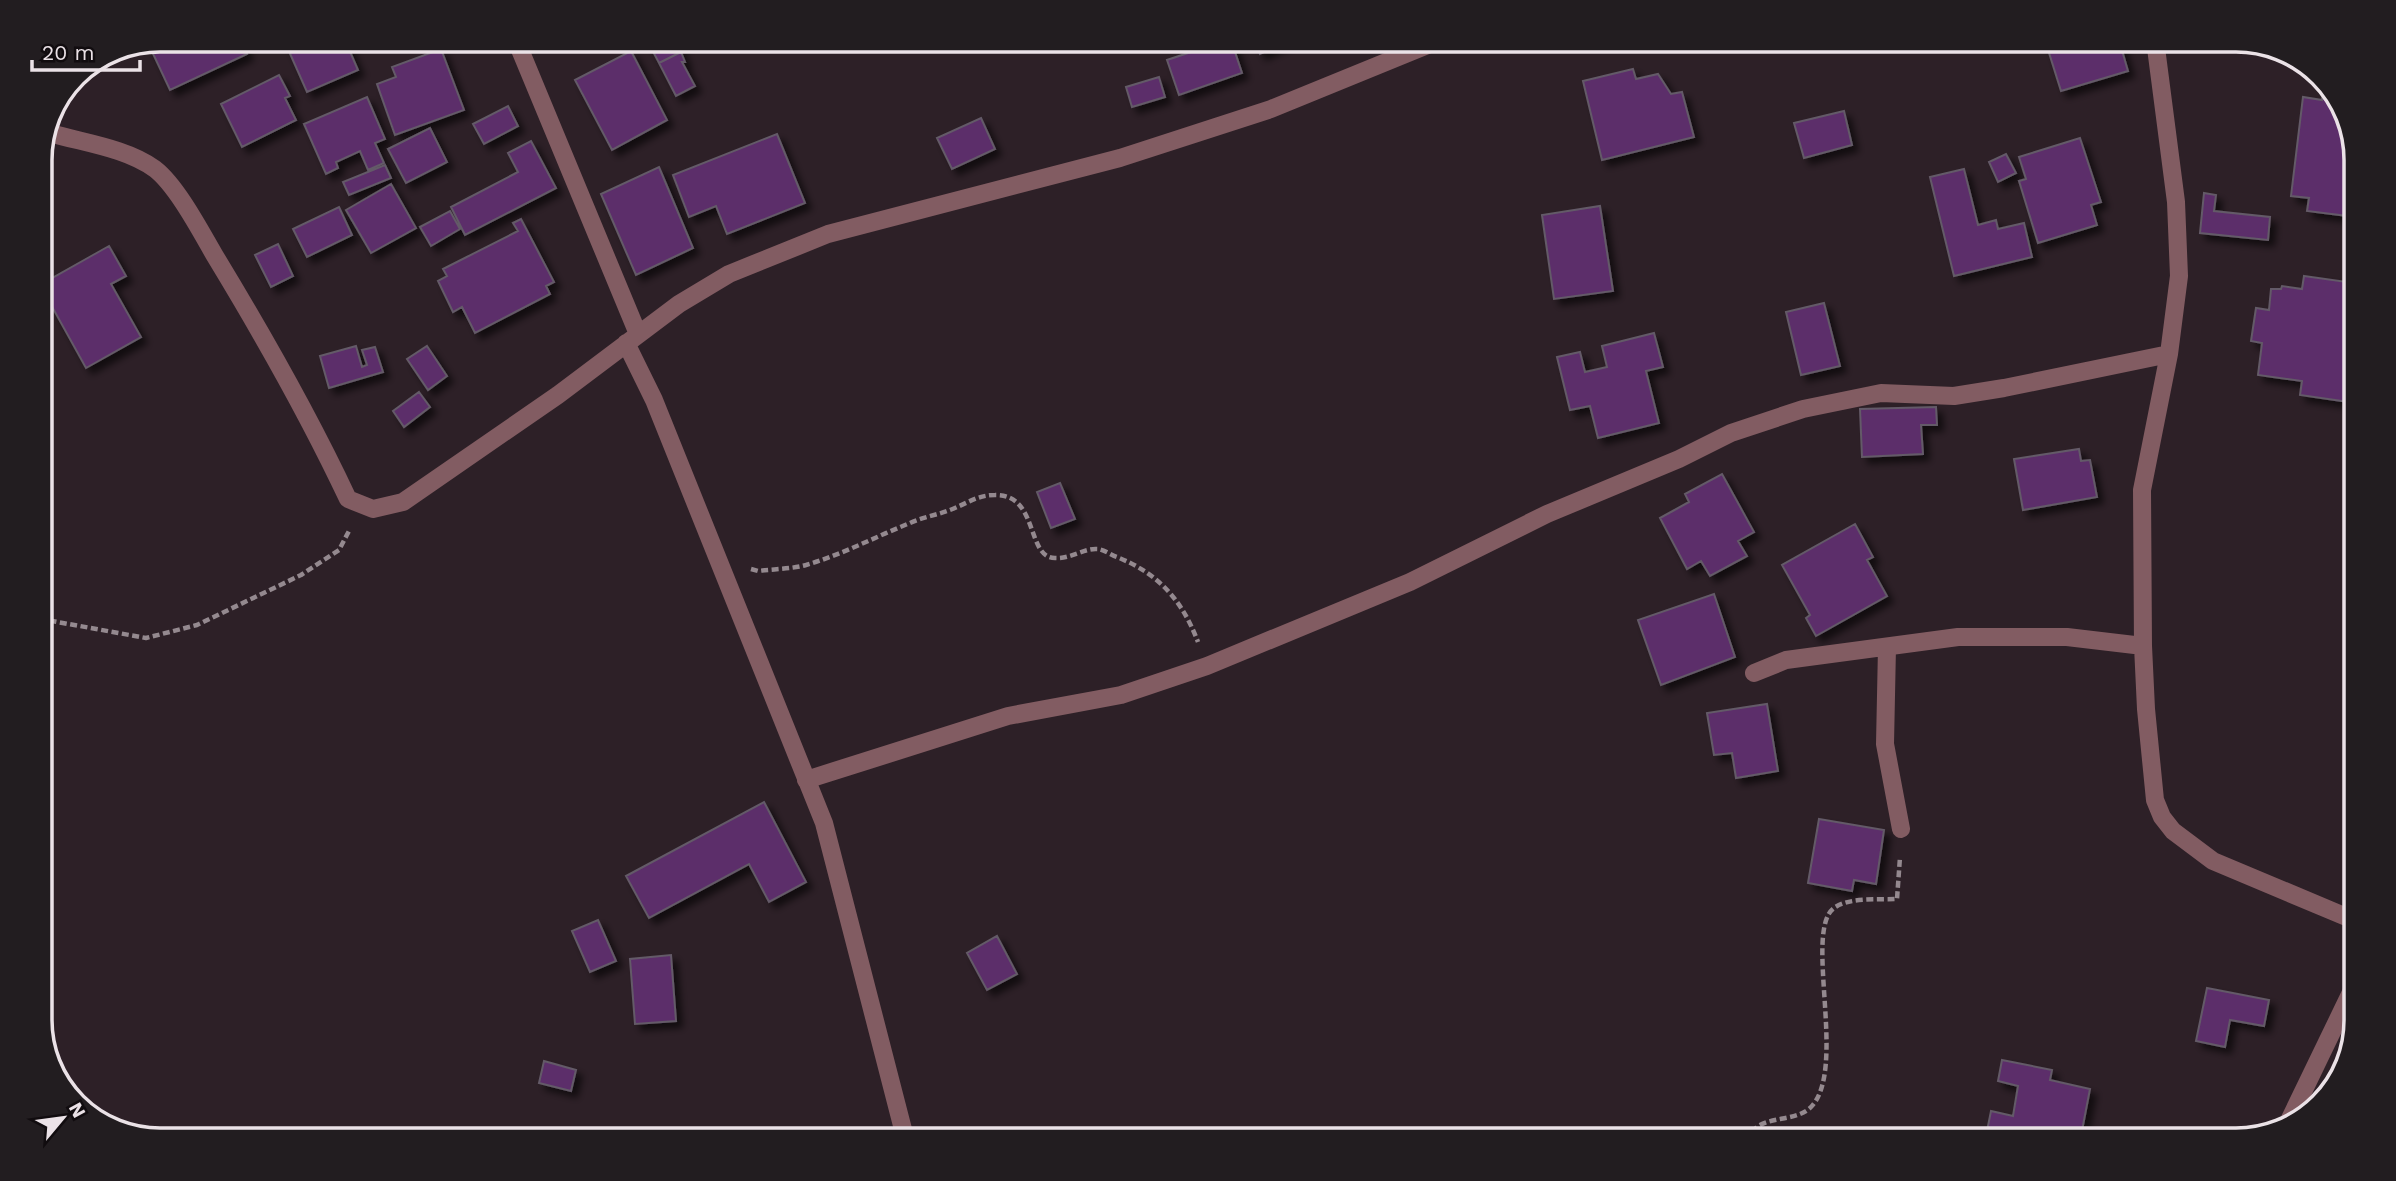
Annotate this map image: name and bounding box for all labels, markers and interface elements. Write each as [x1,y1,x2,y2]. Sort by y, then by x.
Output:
scale bar [32,28,140,72]
text: 20 m [42,40,94,65]
north arrow [28,1083,98,1153]
text: N [64,1098,91,1122]

